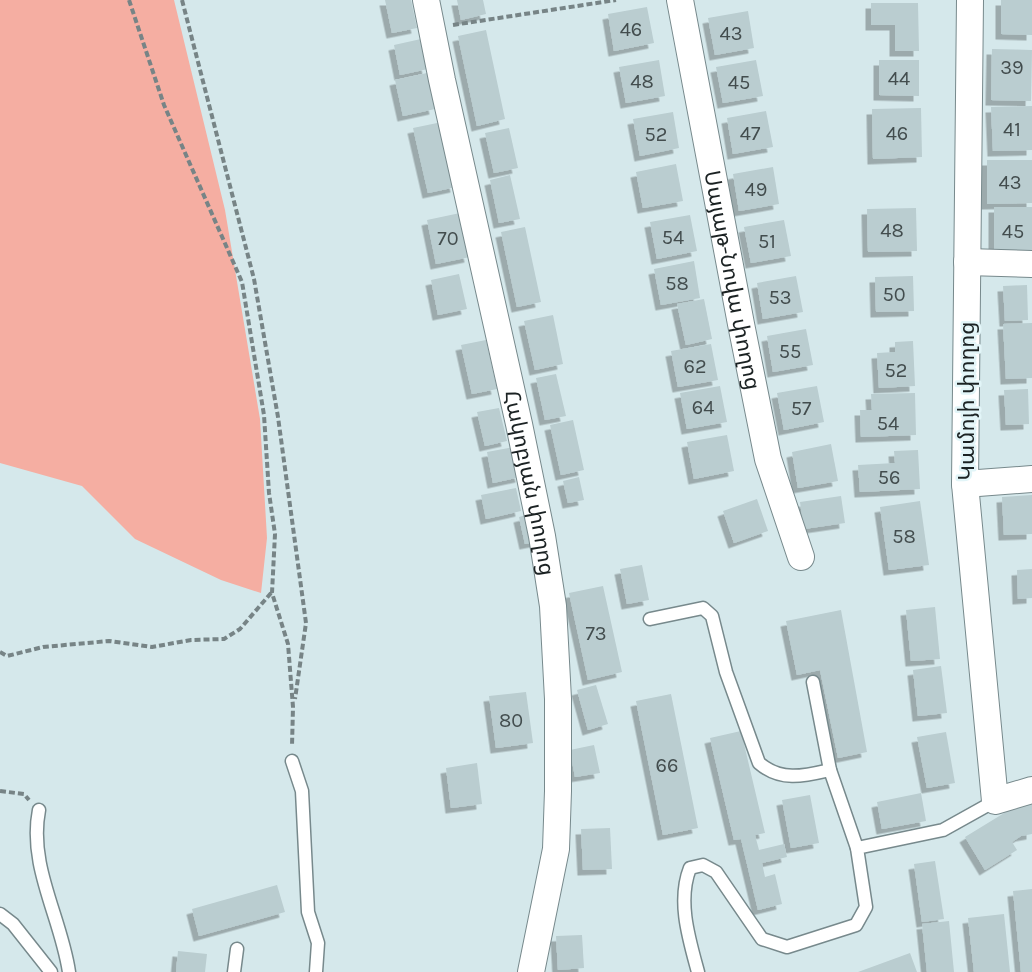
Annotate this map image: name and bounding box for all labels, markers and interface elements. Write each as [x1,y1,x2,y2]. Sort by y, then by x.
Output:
house number: 46 [620,18,642,41]
house number: 43 [720,22,742,45]
house number: 39 [1000,56,1024,79]
house number: 44 [888,67,910,90]
house number: 48 [630,70,654,93]
house number: 45 [728,71,750,94]
house number: 41 [1003,118,1021,141]
house number: 47 [740,122,761,145]
house number: 46 [886,122,908,145]
house number: 52 [645,123,667,146]
street label: Սայաթ-Նովա փողոց [698,168,766,392]
house number: 43 [999,171,1021,194]
house number: 49 [745,178,767,201]
house number: 48 [880,219,904,242]
house number: 45 [1002,220,1024,243]
house number: 54 [662,226,684,249]
house number: 70 [437,227,459,250]
house number: 51 [758,230,776,253]
house number: 58 [665,272,689,295]
house number: 50 [882,283,906,306]
house number: 53 [768,286,792,309]
street label: Կամոյի փողոց [954,322,980,480]
house number: 55 [779,340,801,363]
house number: 62 [683,355,707,378]
house number: 52 [885,359,907,382]
street label: Հակոբյան փողոց [498,388,560,577]
house number: 64 [692,396,714,419]
house number: 57 [791,397,812,420]
house number: 54 [877,412,899,435]
house number: 56 [878,466,900,489]
house number: 58 [892,525,916,548]
house number: 73 [585,622,607,645]
house number: 80 [499,709,523,732]
house number: 66 [656,754,678,777]

